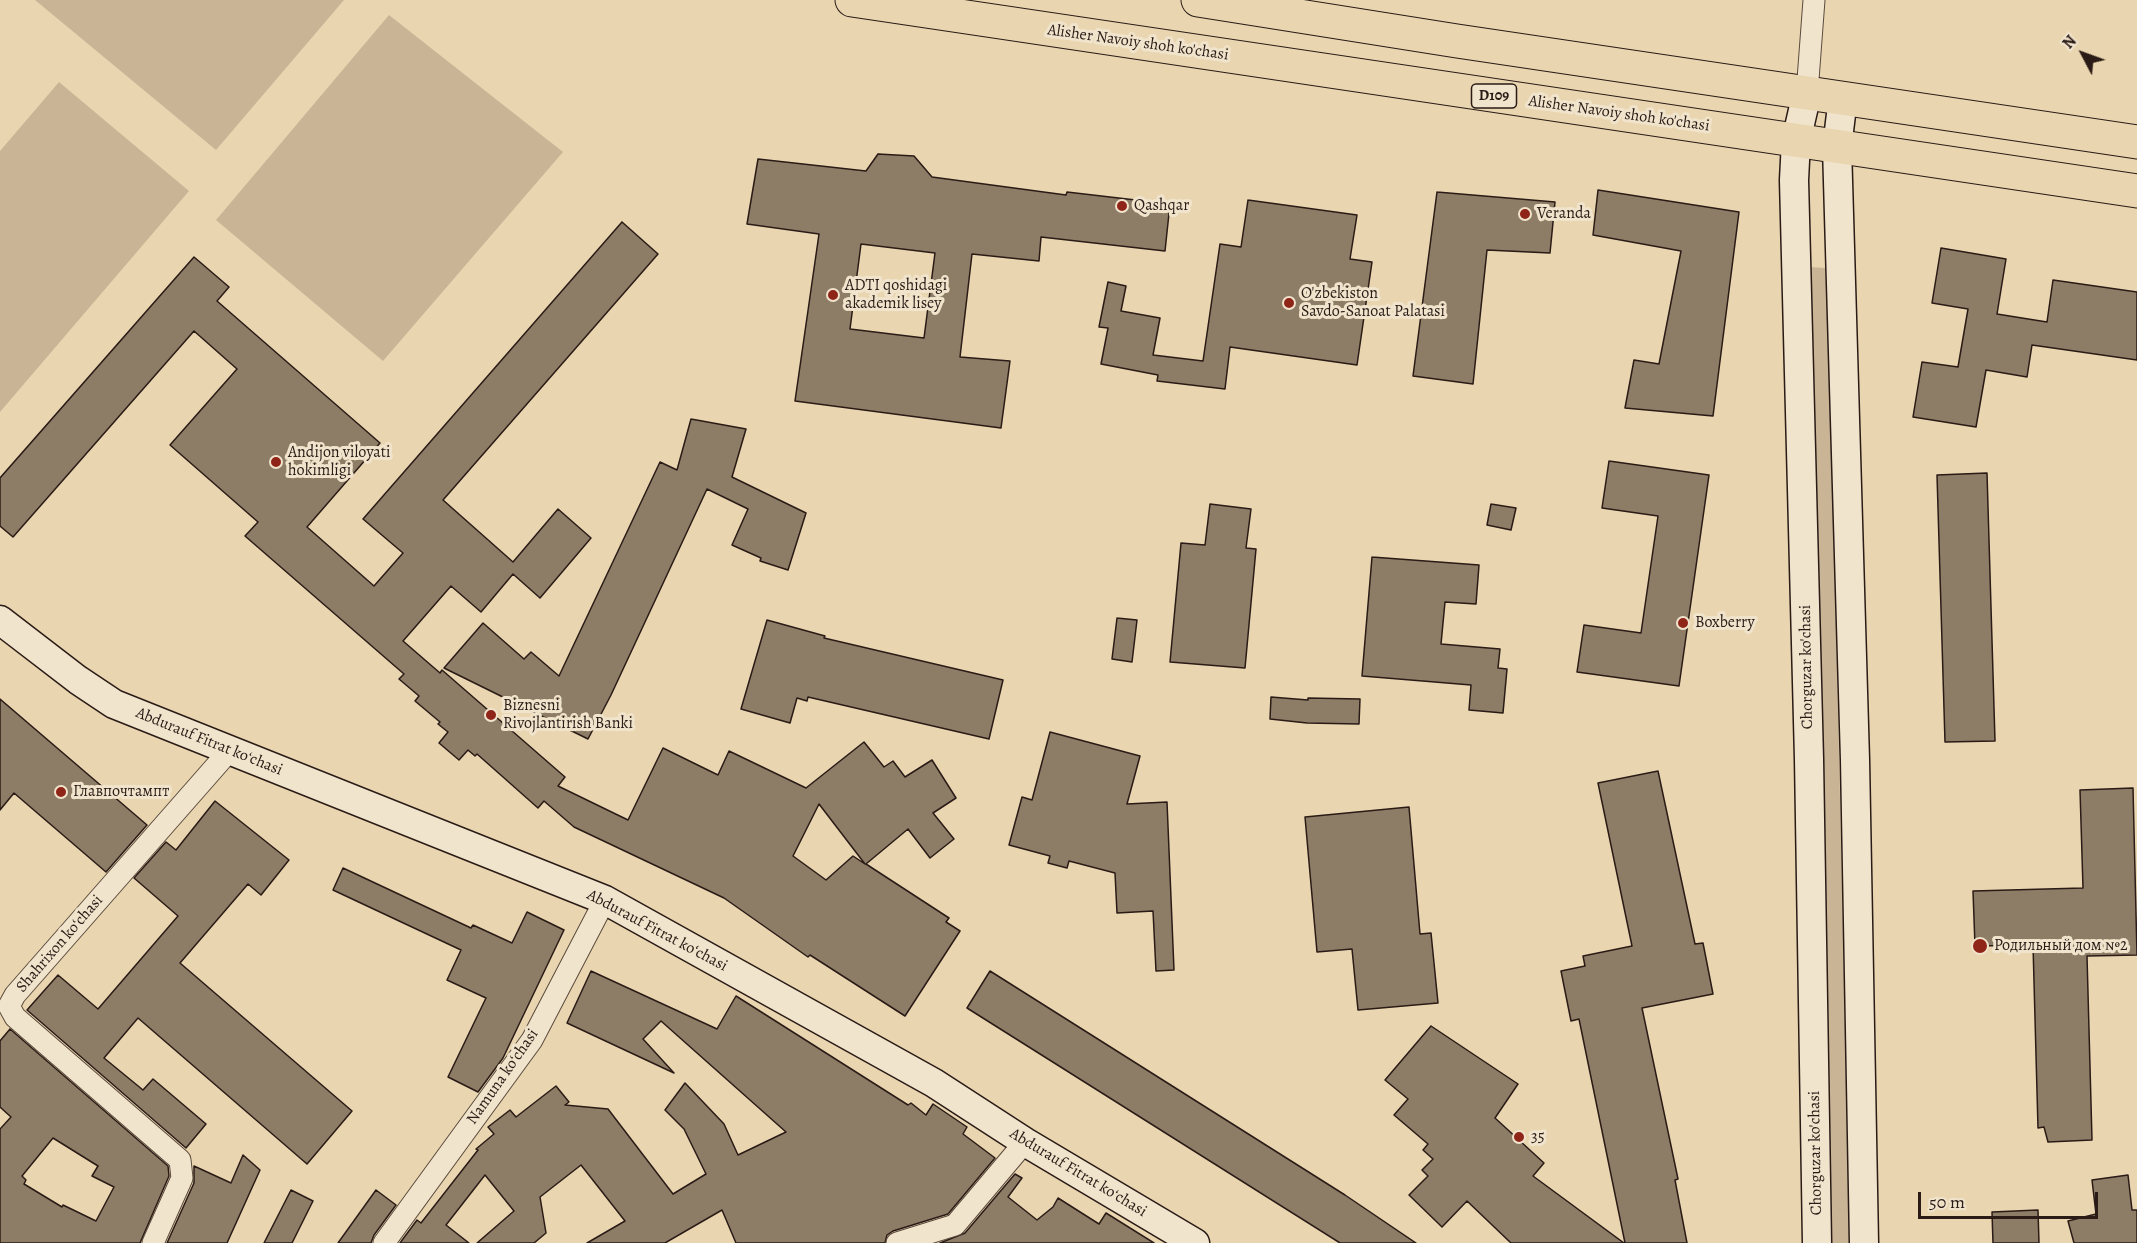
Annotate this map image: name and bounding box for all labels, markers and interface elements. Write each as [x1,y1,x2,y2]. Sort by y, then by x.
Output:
street label: Alisher Navoiy shoh ko'chasi [1046,21,1230,65]
north arrow [2053,24,2113,84]
text: N [2057,31,2082,54]
road number: D109 [1472,84,1516,108]
street label: Alisher Navoiy shoh ko'chasi [1527,92,1711,136]
place label: Qashqar [1134,196,1189,216]
marker: Qashqar [1115,199,1129,213]
place label: Veranda [1537,204,1591,224]
marker: Veranda [1518,207,1532,221]
place label: ADTI qoshidagi akademik lisey [845,276,947,314]
place label: O'zbekiston Savdo-Sanoat Palatasi [1301,284,1445,322]
marker: ADTI qoshidagi akademik lisey [826,288,840,302]
marker: O'zbekiston Savdo-Sanoat Palatasi [1282,296,1296,310]
place label: Andijon vilоyati hоkimligi [288,443,391,481]
marker: Andijon vilоyati hоkimligi [269,455,283,469]
street label: Chorguzar ko'chasi [1796,605,1818,729]
place label: Boxberry [1695,613,1755,633]
marker: Boxberry [1676,616,1690,630]
place label: Biznesni Rivojlantirish Banki [503,696,633,734]
street label: Abdurauf Fitrat koʻchasi [133,704,285,780]
marker: Biznesni Rivojlantirish Banki [484,708,498,722]
place label: Главпочтампт [73,782,169,802]
marker: Главпочтампт [54,785,68,799]
street label: Abdurauf Fitrat koʻchasi [583,886,731,976]
street label: Shahrixon koʻchasi [12,891,108,997]
place label: Родильный дом №2 [1994,936,2128,956]
marker: Родильный дом №2 [1971,937,1989,955]
street label: Namuna koʻchasi [463,1026,543,1128]
street label: Chorguzar ko'chasi [1805,1091,1827,1215]
street label: Abdurauf Fitrat koʻchasi [1006,1124,1150,1222]
place label: 35 [1531,1127,1545,1147]
marker: 35 [1512,1130,1526,1144]
scale bar [1921,1180,2101,1218]
text: 50 m [1929,1190,1965,1214]

